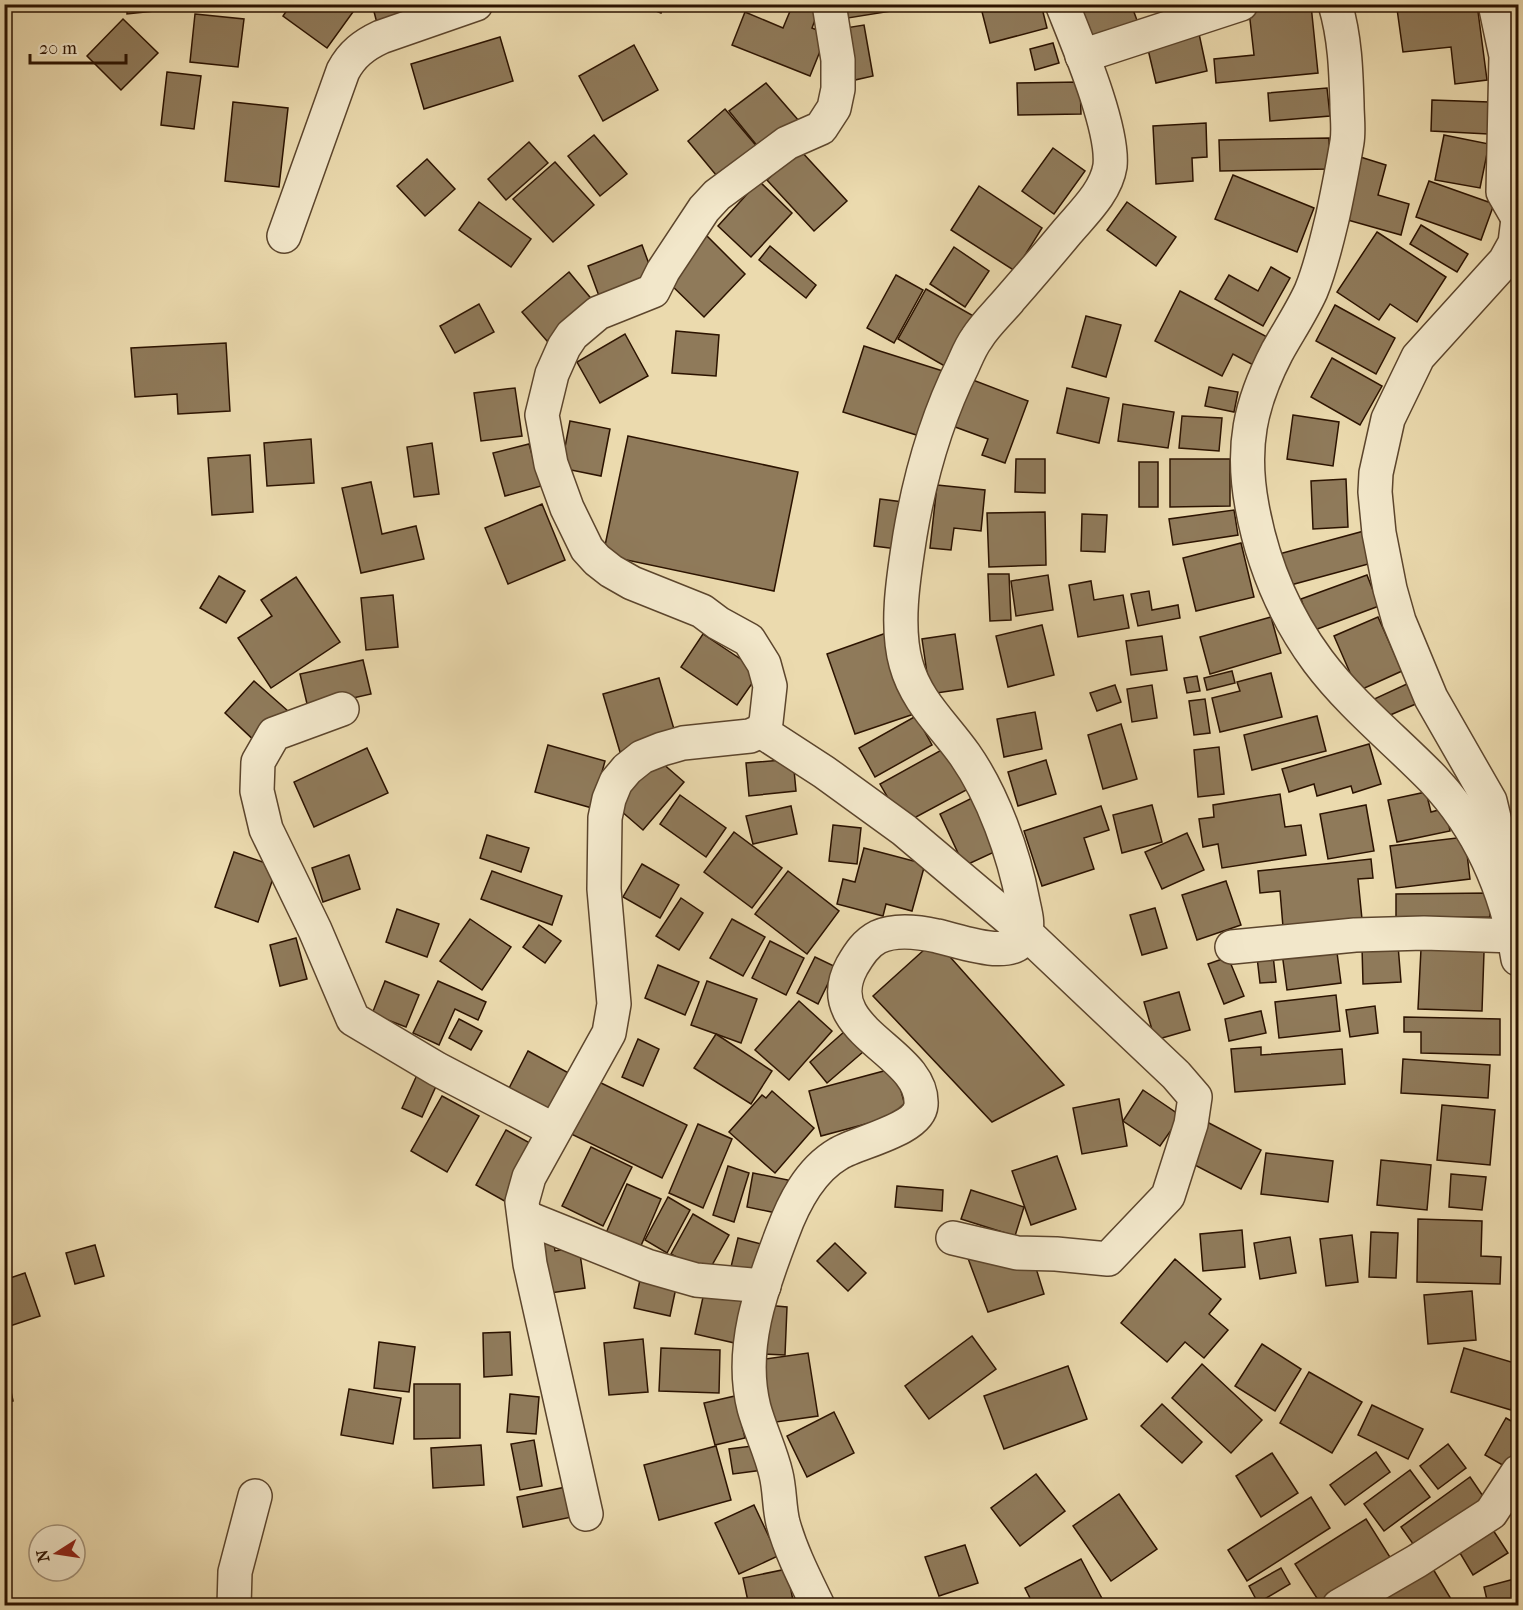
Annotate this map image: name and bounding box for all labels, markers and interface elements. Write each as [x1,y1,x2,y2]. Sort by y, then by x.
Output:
scale bar [30,27,126,65]
text: 20 m [39,38,77,59]
north arrow [27,1523,87,1583]
text: N [32,1547,53,1564]

